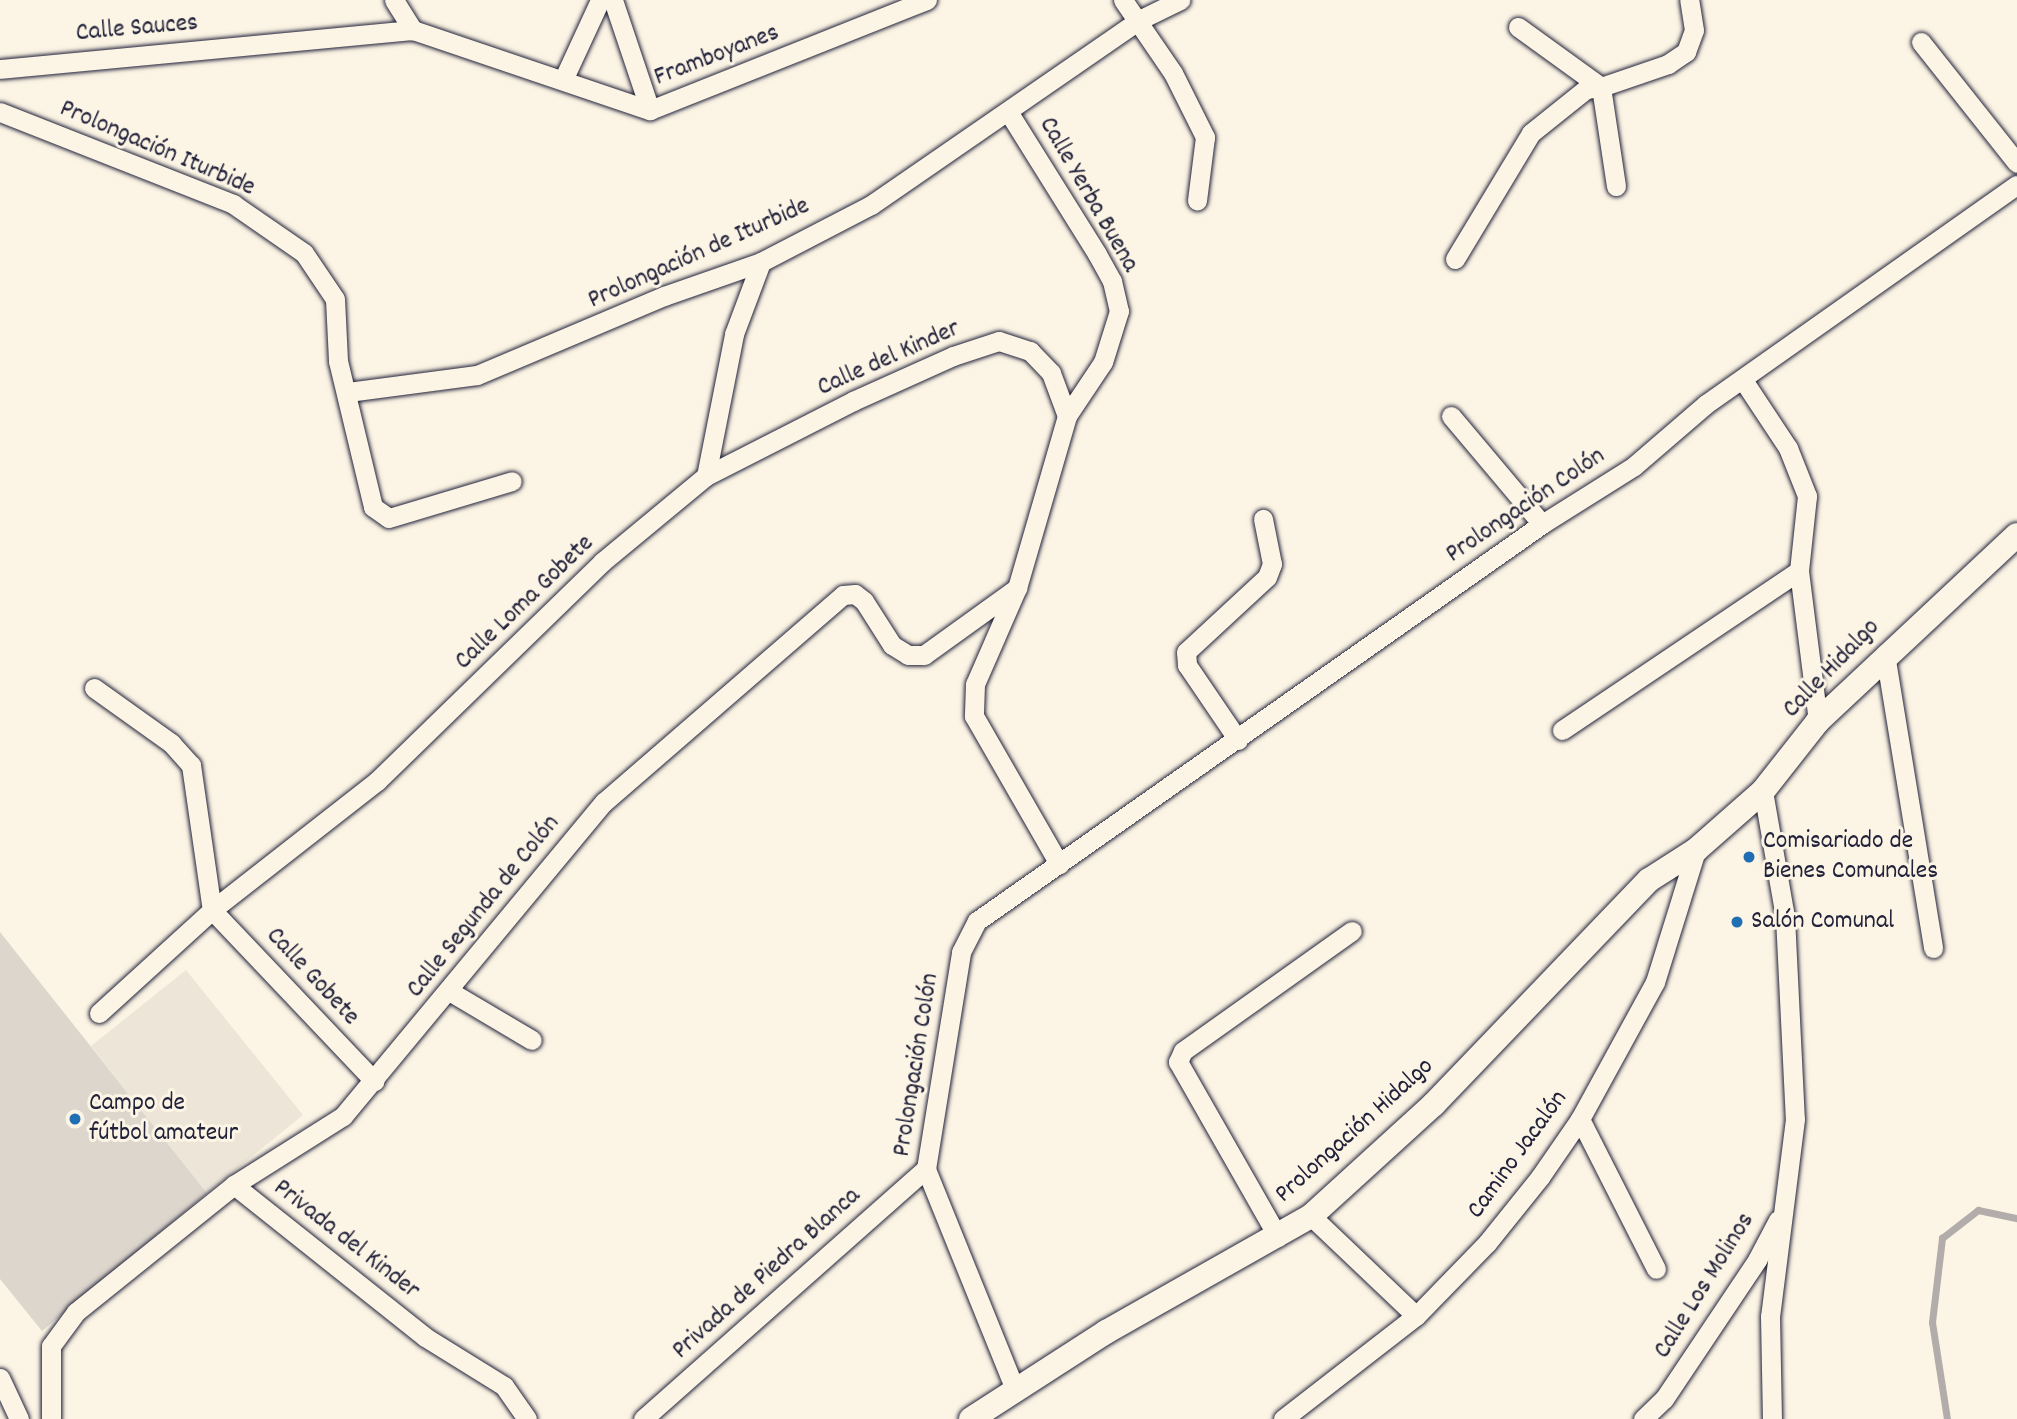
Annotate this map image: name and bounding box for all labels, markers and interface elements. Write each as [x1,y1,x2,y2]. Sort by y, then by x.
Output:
street label: Calle Sauces [75,8,199,50]
street label: Framboyanes [650,18,784,94]
street label: Prolongación Iturbide [55,94,259,204]
street label: Calle Yerba Buena [1031,112,1145,278]
street label: Prolongación de Iturbide [584,191,814,317]
street label: Calle del Kinder [813,314,965,404]
street label: Prolongación Colón [1440,441,1612,571]
street label: Calle Loma Gobete [449,529,601,677]
street label: Calle Hidalgo [1777,613,1887,725]
street label: Calle Segunda de Colón [401,809,567,1005]
place label: Comisariado de Bienes Comunales [1763,826,1938,888]
marker: Comisariado de Bienes Comunales [1741,849,1757,865]
place label: Salón Comunal [1751,906,1894,938]
marker: Salón Comunal [1729,914,1745,930]
street label: Calle Gobete [259,921,365,1033]
street label: Prolongación Colón [887,971,947,1159]
street label: Prolongación Hidalgo [1269,1052,1441,1210]
street label: Camino Jacalón [1461,1085,1575,1225]
place label: Campo de fútbol amateur [89,1088,238,1150]
marker: Campo de fútbol amateur [67,1111,83,1127]
street label: Privada del Kinder [266,1173,426,1307]
street label: Privada de Piedra Blanca [666,1181,868,1367]
street label: Calle Los Molinos [1648,1207,1762,1365]

